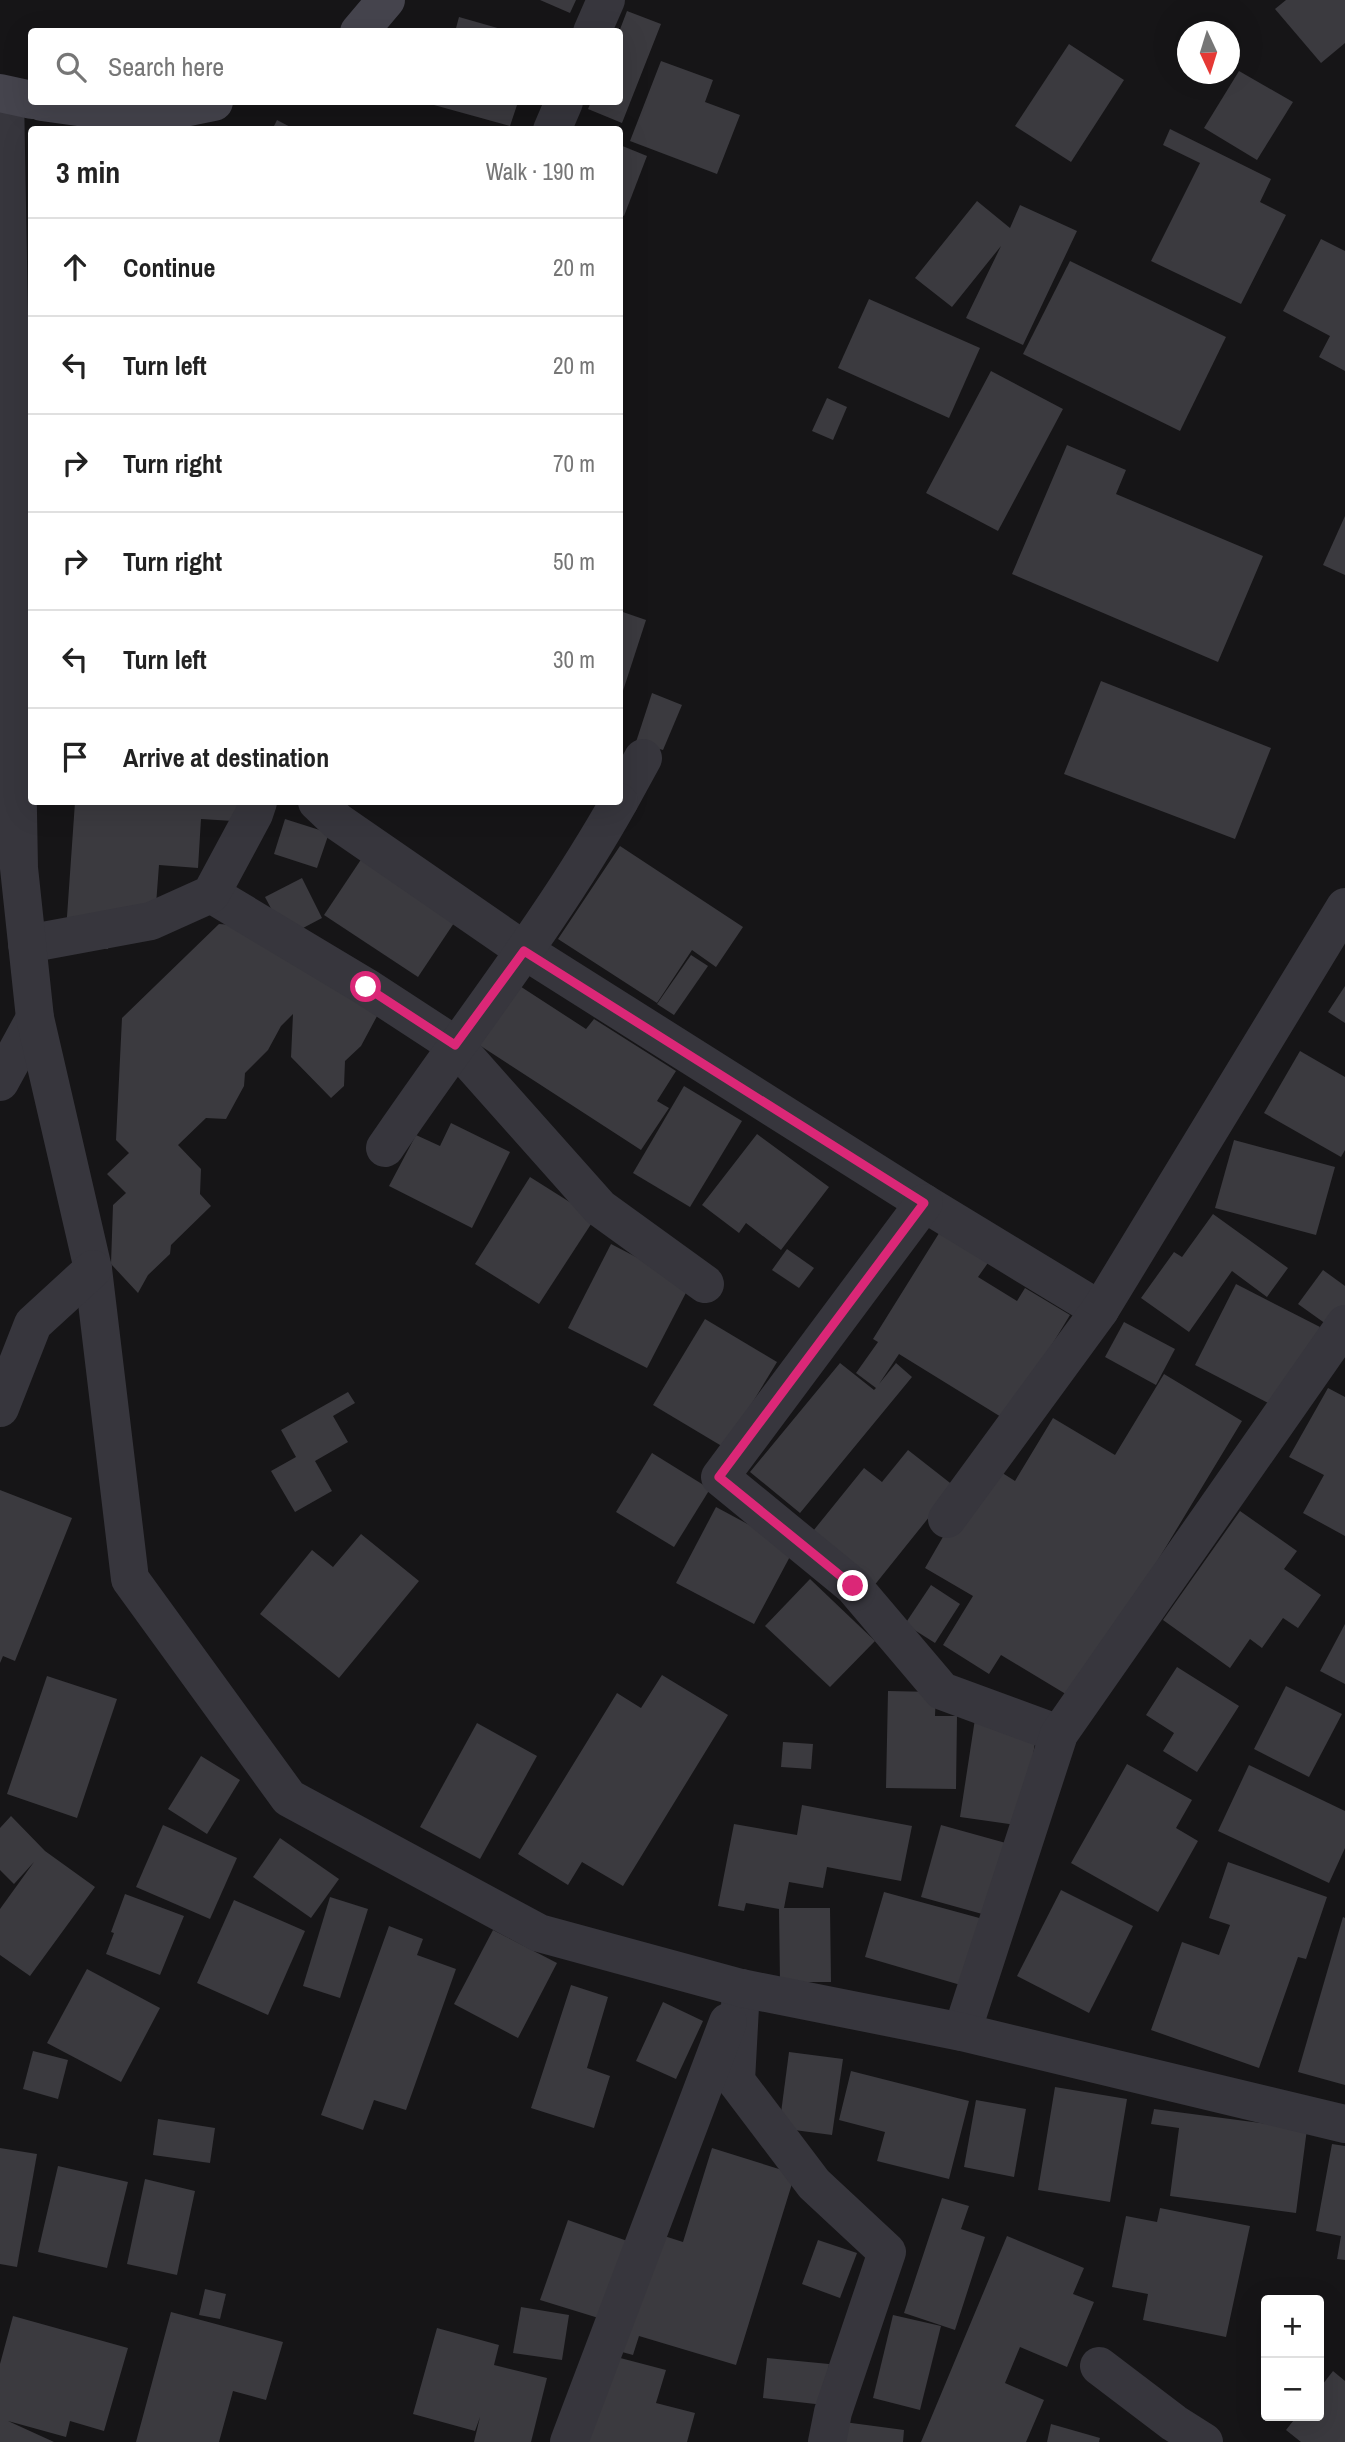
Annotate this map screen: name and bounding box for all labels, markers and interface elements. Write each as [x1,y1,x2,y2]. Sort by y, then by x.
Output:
north arrow [1177,21,1240,84]
search box [28,28,623,105]
icon: search [52,48,90,86]
text: Search here [108,49,224,84]
text: 3 min [56,152,120,192]
text: Walk · 190 m [486,156,595,187]
icon: ahead [56,248,94,286]
text: Continue [123,250,215,285]
text: 20 m [553,252,595,283]
icon: left [56,346,94,384]
text: Turn left [123,348,207,383]
text: 20 m [553,350,595,381]
icon: right [56,444,94,482]
text: Turn right [123,446,222,481]
text: 70 m [553,448,595,479]
icon: right [56,542,94,580]
text: Turn right [123,544,222,579]
text: 50 m [553,546,595,577]
icon: left [56,640,94,678]
text: Turn left [123,642,207,677]
text: 30 m [553,644,595,675]
icon: arrive [56,738,94,776]
text: Arrive at destination [123,740,329,775]
route start [350,971,381,1002]
route end [837,1570,868,1601]
map controls [1261,2295,1324,2421]
button: + [1261,2295,1324,2358]
button: − [1261,2358,1324,2421]

